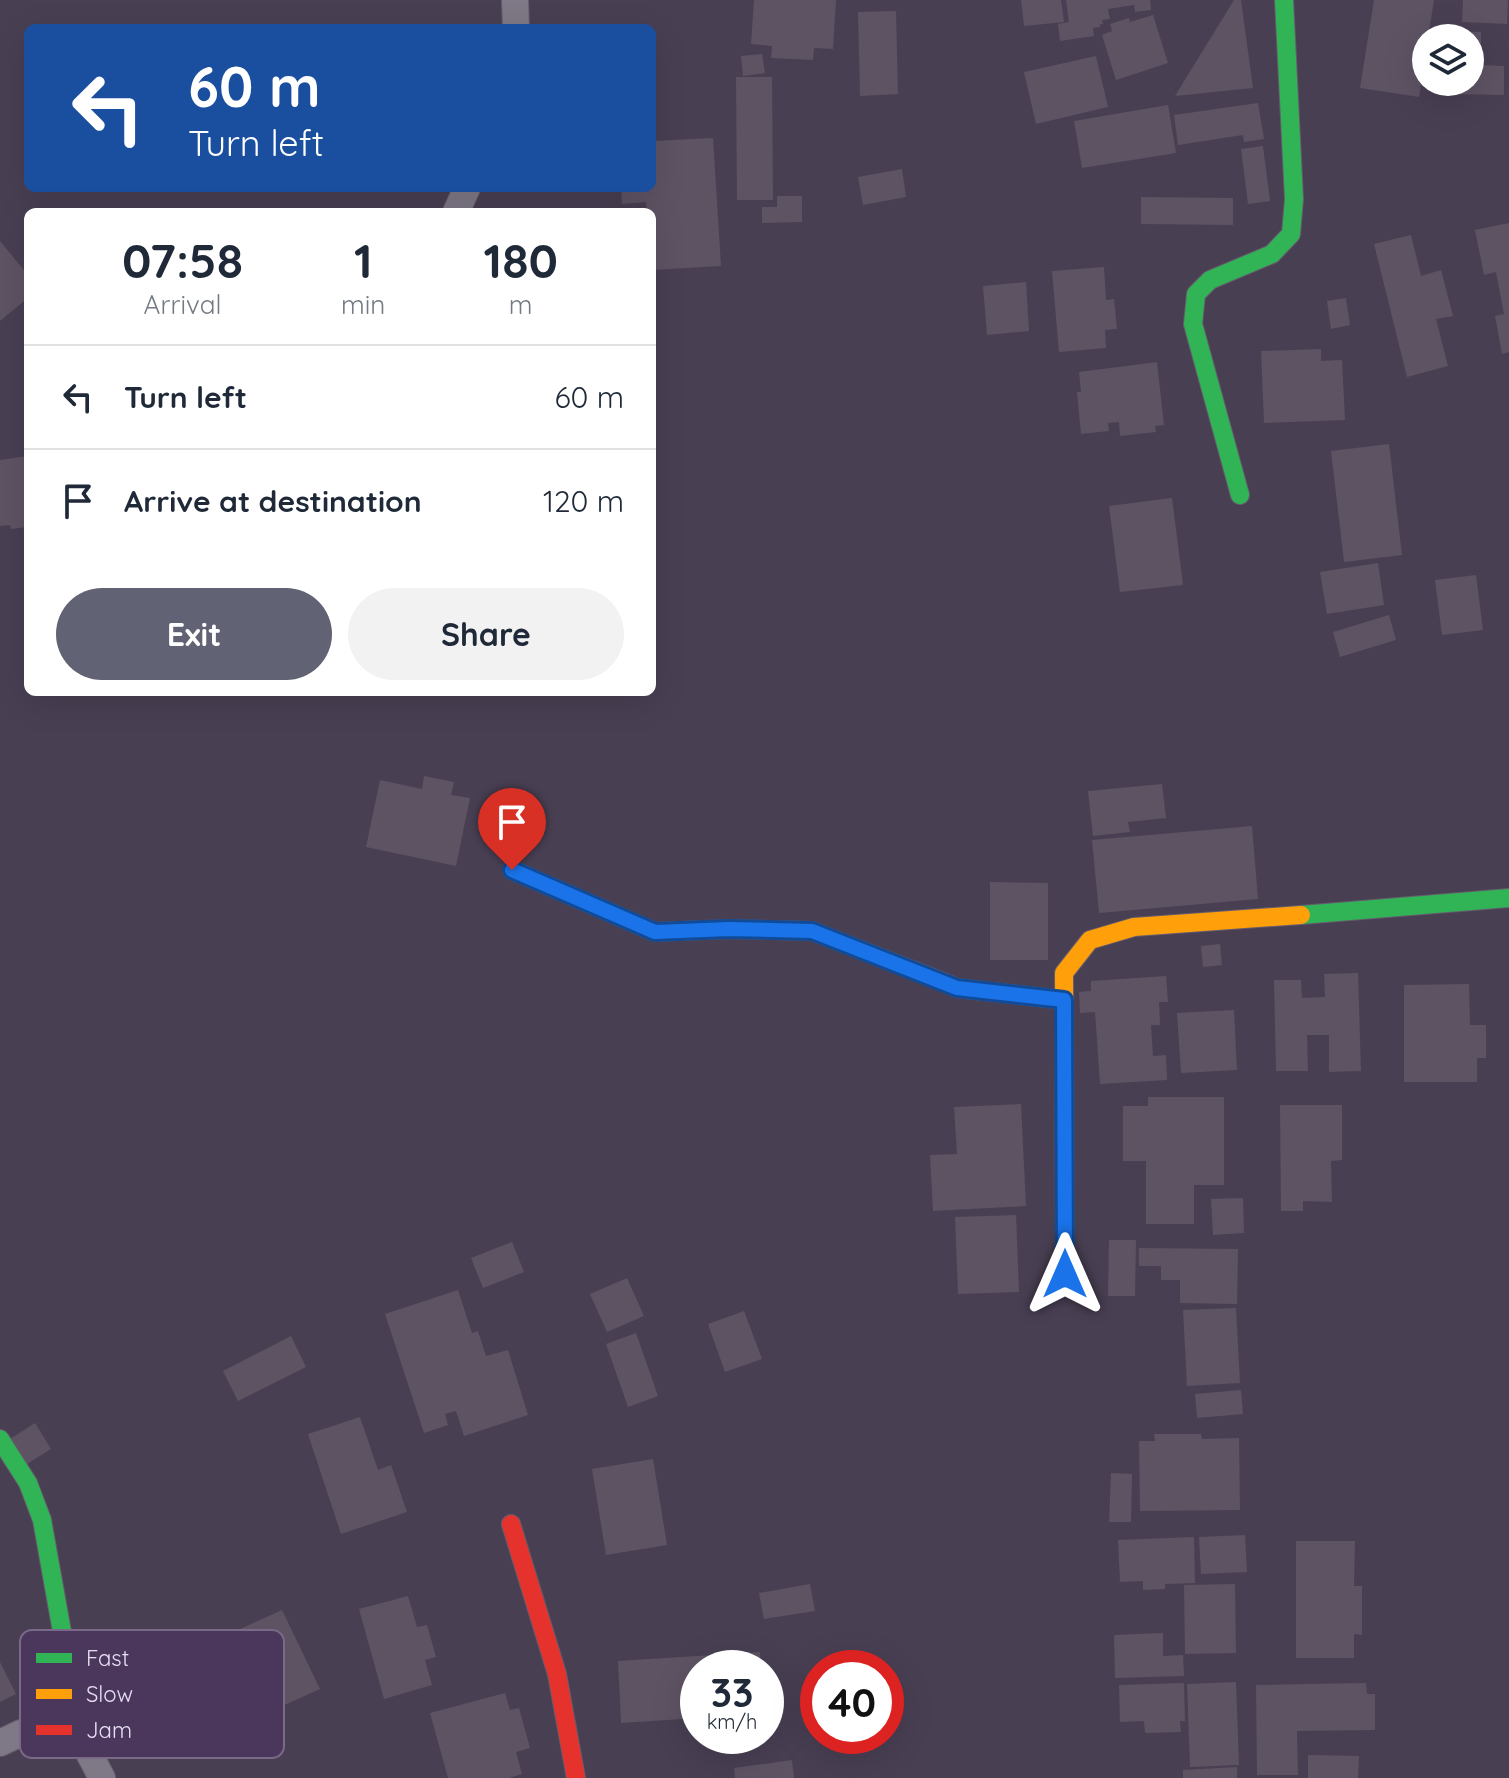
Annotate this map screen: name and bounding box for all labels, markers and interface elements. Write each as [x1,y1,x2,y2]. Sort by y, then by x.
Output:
map controls [1412,24,1484,96]
button: layers [1412,24,1484,96]
text: 60 m [188,51,321,121]
icon: left [56,56,160,160]
text: Turn left [188,120,324,165]
text: 07:58 [122,230,243,290]
text: 1 [354,230,373,290]
text: 180 [483,230,558,290]
text: Arrival [144,288,221,321]
text: min [341,288,385,321]
text: m [509,288,533,321]
icon: left [56,375,100,419]
text: Turn left [124,378,247,416]
text: 60 m [554,378,624,416]
icon: arrive [56,479,100,523]
text: Arrive at destination [124,482,422,520]
text: 120 m [543,482,624,520]
button: Exit [56,588,332,680]
button: Share [348,588,624,680]
pin [478,788,546,870]
icon: arrive [490,800,534,844]
position arrow [1023,1232,1107,1316]
legend [20,1630,284,1758]
text: Fast [86,1644,129,1672]
speed limit sign: 40 [800,1650,904,1754]
text: 33 [711,1667,753,1717]
text: Slow [86,1680,133,1708]
text: km/h [707,1709,757,1734]
text: Jam [86,1716,132,1744]

